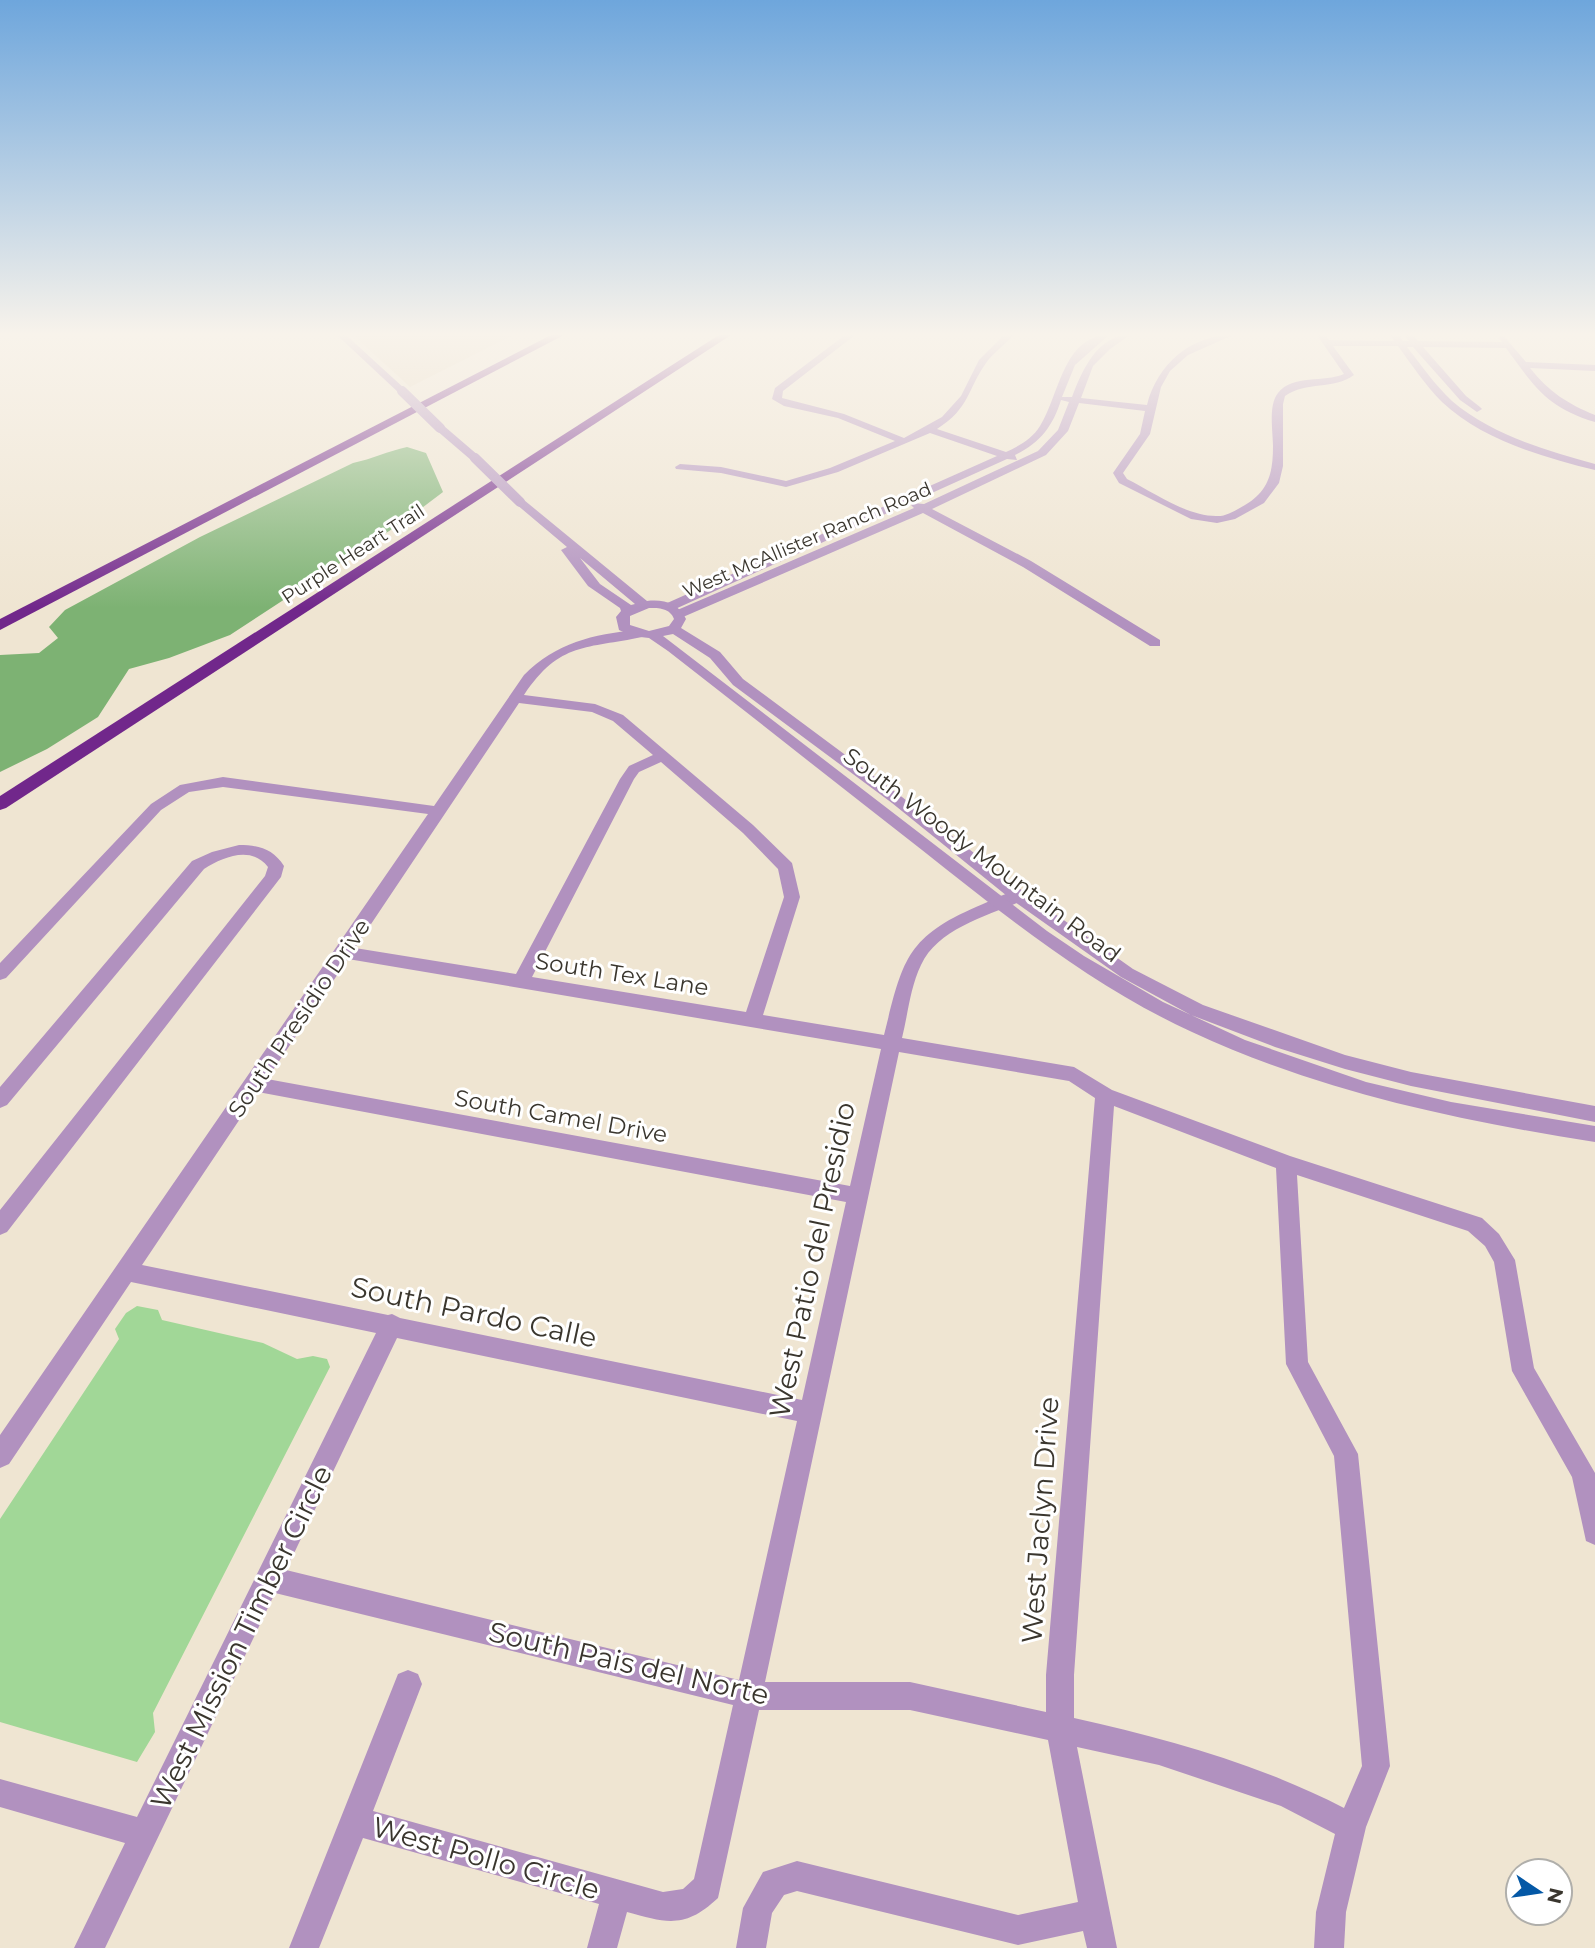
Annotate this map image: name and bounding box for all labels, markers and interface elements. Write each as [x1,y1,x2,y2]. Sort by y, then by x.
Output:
street label: West McAllister Ranch Road [679,477,935,603]
street label: Purple Heart Trail [277,499,429,609]
street label: South Woody Mountain Road [838,742,1126,968]
street label: South Presidio Drive [222,913,376,1123]
street label: South Tex Lane [533,946,711,1002]
street label: South Camel Drive [453,1084,669,1148]
street label: West Patio del Presidio [762,1099,862,1421]
street label: South Pardo Calle [348,1269,600,1355]
street label: West Jaclyn Drive [1014,1396,1066,1644]
street label: West Mission Timber Circle [143,1460,339,1814]
street label: South Pais del Norte [486,1614,772,1712]
street label: West Pollo Circle [369,1809,603,1907]
north arrow [1504,1857,1574,1927]
text: N [1542,1886,1568,1906]

